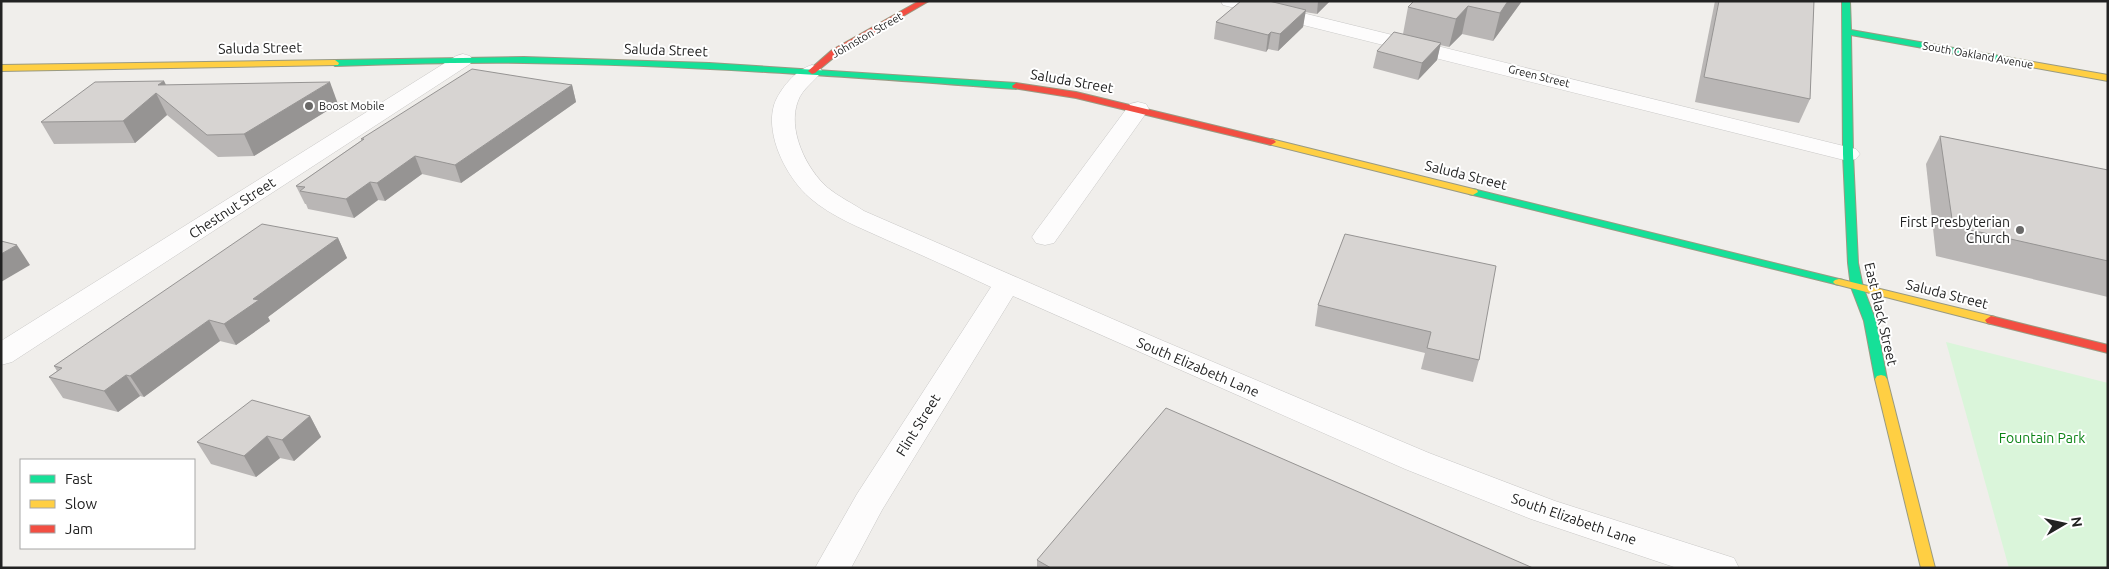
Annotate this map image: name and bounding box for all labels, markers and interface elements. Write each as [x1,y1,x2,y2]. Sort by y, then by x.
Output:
street label: Johnston Street [830,10,905,60]
street label: Saluda Street [218,39,303,57]
street label: South Oakland Avenue [1922,39,2034,71]
street label: Saluda Street [624,41,709,59]
street label: Green Street [1507,63,1572,90]
street label: Saluda Street [1029,66,1115,96]
marker: Boost Mobile [303,100,315,112]
place label: Boost Mobile [319,100,385,112]
street label: Saluda Street [1423,157,1509,193]
street label: Chestnut Street [186,174,279,242]
place label: First Presbyterian Church [1900,214,2010,246]
marker: First Presbyterian Church [2014,224,2026,236]
street label: East Black Street [1861,261,1901,368]
street label: Saluda Street [1904,276,1990,312]
street label: South Elizabeth Lane [1134,334,1262,400]
street label: Flint Street [893,391,944,459]
park label: Fountain Park [1999,430,2085,446]
legend [20,459,195,549]
text: Fast [65,470,93,487]
street label: South Elizabeth Lane [1509,490,1639,548]
text: Slow [65,495,98,512]
north arrow [2039,499,2089,549]
text: N [2068,516,2086,528]
text: Jam [65,520,93,537]

